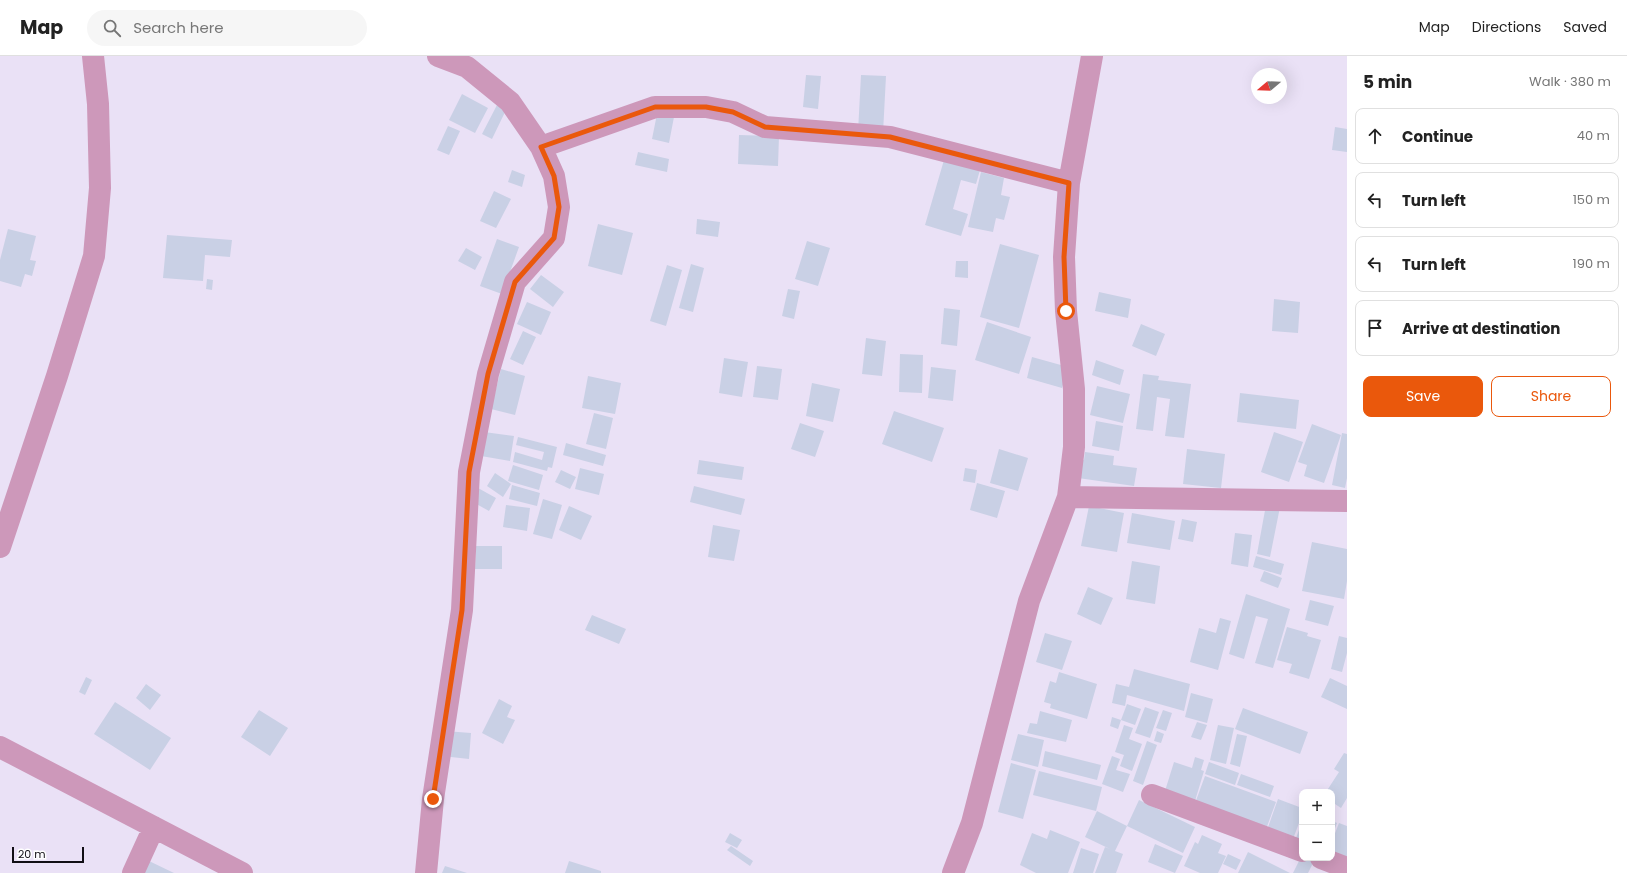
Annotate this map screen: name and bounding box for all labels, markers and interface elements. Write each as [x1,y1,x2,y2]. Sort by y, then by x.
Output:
search box [87,10,367,46]
text: Map [20,14,63,41]
icon: search [101,17,123,39]
text: Search here [133,17,224,38]
text: Map [1419,17,1450,37]
text: Directions [1472,17,1541,37]
text: Saved [1563,17,1607,37]
north arrow [1251,68,1287,104]
text: 5 min [1363,70,1412,94]
text: Walk · 380 m [1529,72,1611,91]
icon: ahead [1364,125,1386,147]
text: Continue [1402,126,1473,147]
text: 40 m [1577,126,1610,145]
icon: left [1364,189,1386,211]
text: Turn left [1402,190,1466,211]
text: 150 m [1573,190,1610,209]
icon: left [1364,253,1386,275]
text: Turn left [1402,254,1466,275]
text: 190 m [1573,254,1610,273]
route start [1057,302,1075,320]
icon: arrive [1364,317,1386,339]
text: Arrive at destination [1402,318,1560,339]
button: Save [1363,376,1483,417]
button: Share [1491,376,1611,417]
map controls [1299,789,1335,861]
button: + [1299,789,1335,825]
route end [424,790,442,808]
button: − [1299,825,1335,861]
scale bar [12,845,84,864]
text: 20 m [18,846,46,862]

